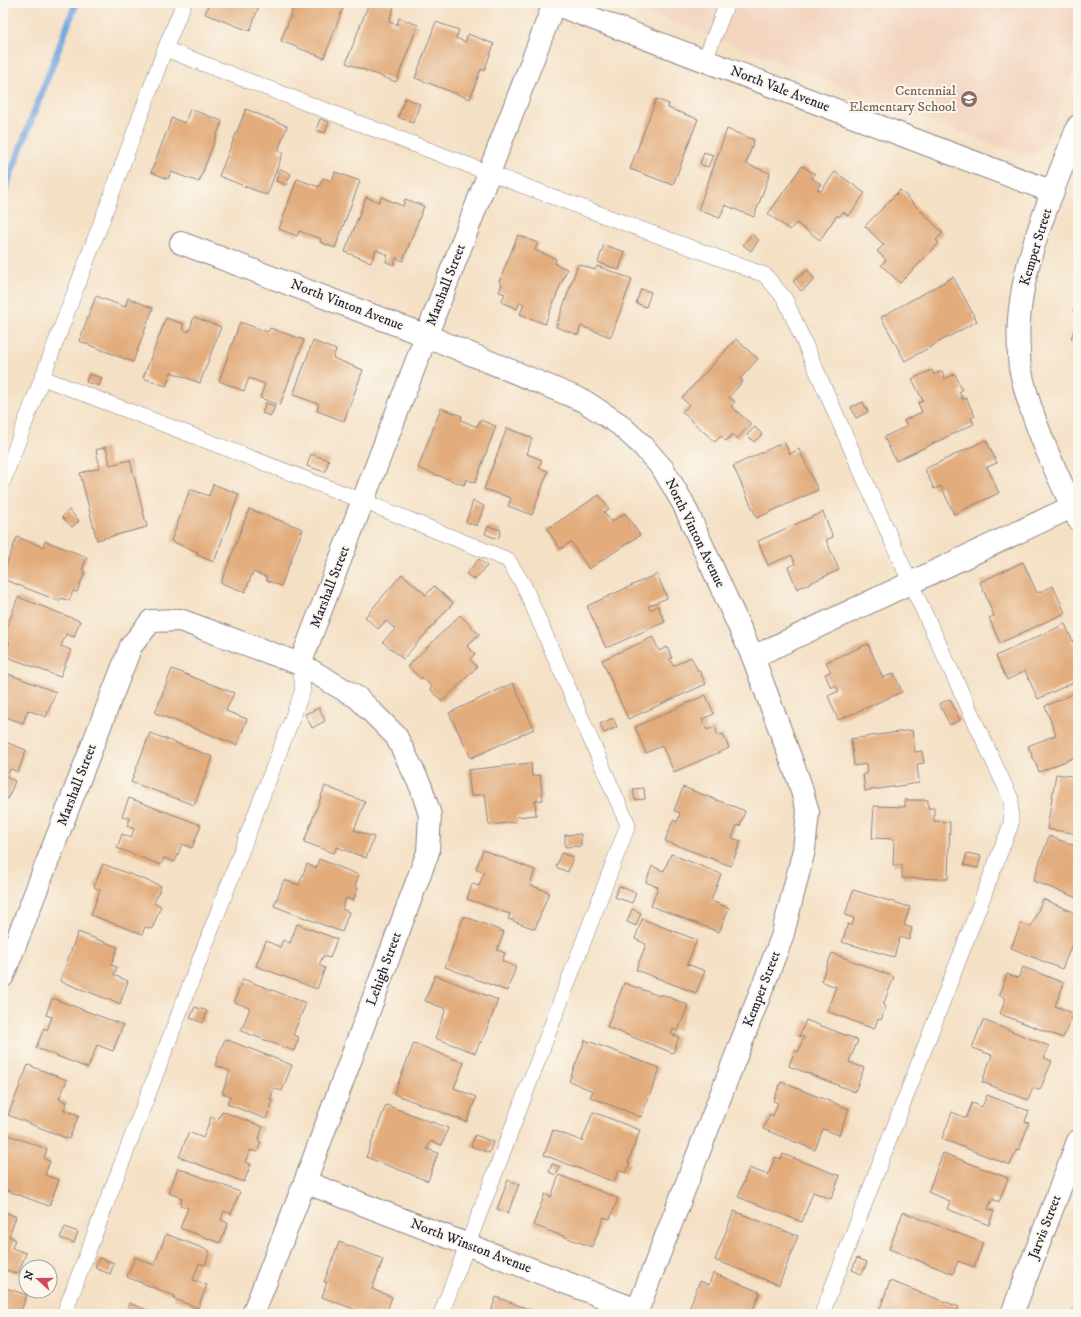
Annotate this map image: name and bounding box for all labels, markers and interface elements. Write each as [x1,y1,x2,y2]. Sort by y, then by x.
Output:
street label: North Vale Avenue [728,62,833,116]
place label: Centennial Elementary School [849,82,957,116]
school or university icon: Centennial Elementary School [959,89,979,109]
street label: Kemper Street [1016,206,1056,288]
street label: Marshall Street [422,241,470,329]
street label: North Vinton Avenue [288,275,406,335]
street label: North Vinton Avenue [661,475,729,591]
street label: Marshall Street [306,543,354,631]
street label: Marshall Street [53,741,101,829]
street label: Lehigh Street [362,929,406,1008]
street label: Kemper Street [739,948,785,1030]
street label: Jarvis Street [1024,1192,1066,1263]
street label: North Winston Avenue [408,1215,534,1277]
north arrow [18,1259,58,1299]
text: N [21,1269,38,1282]

